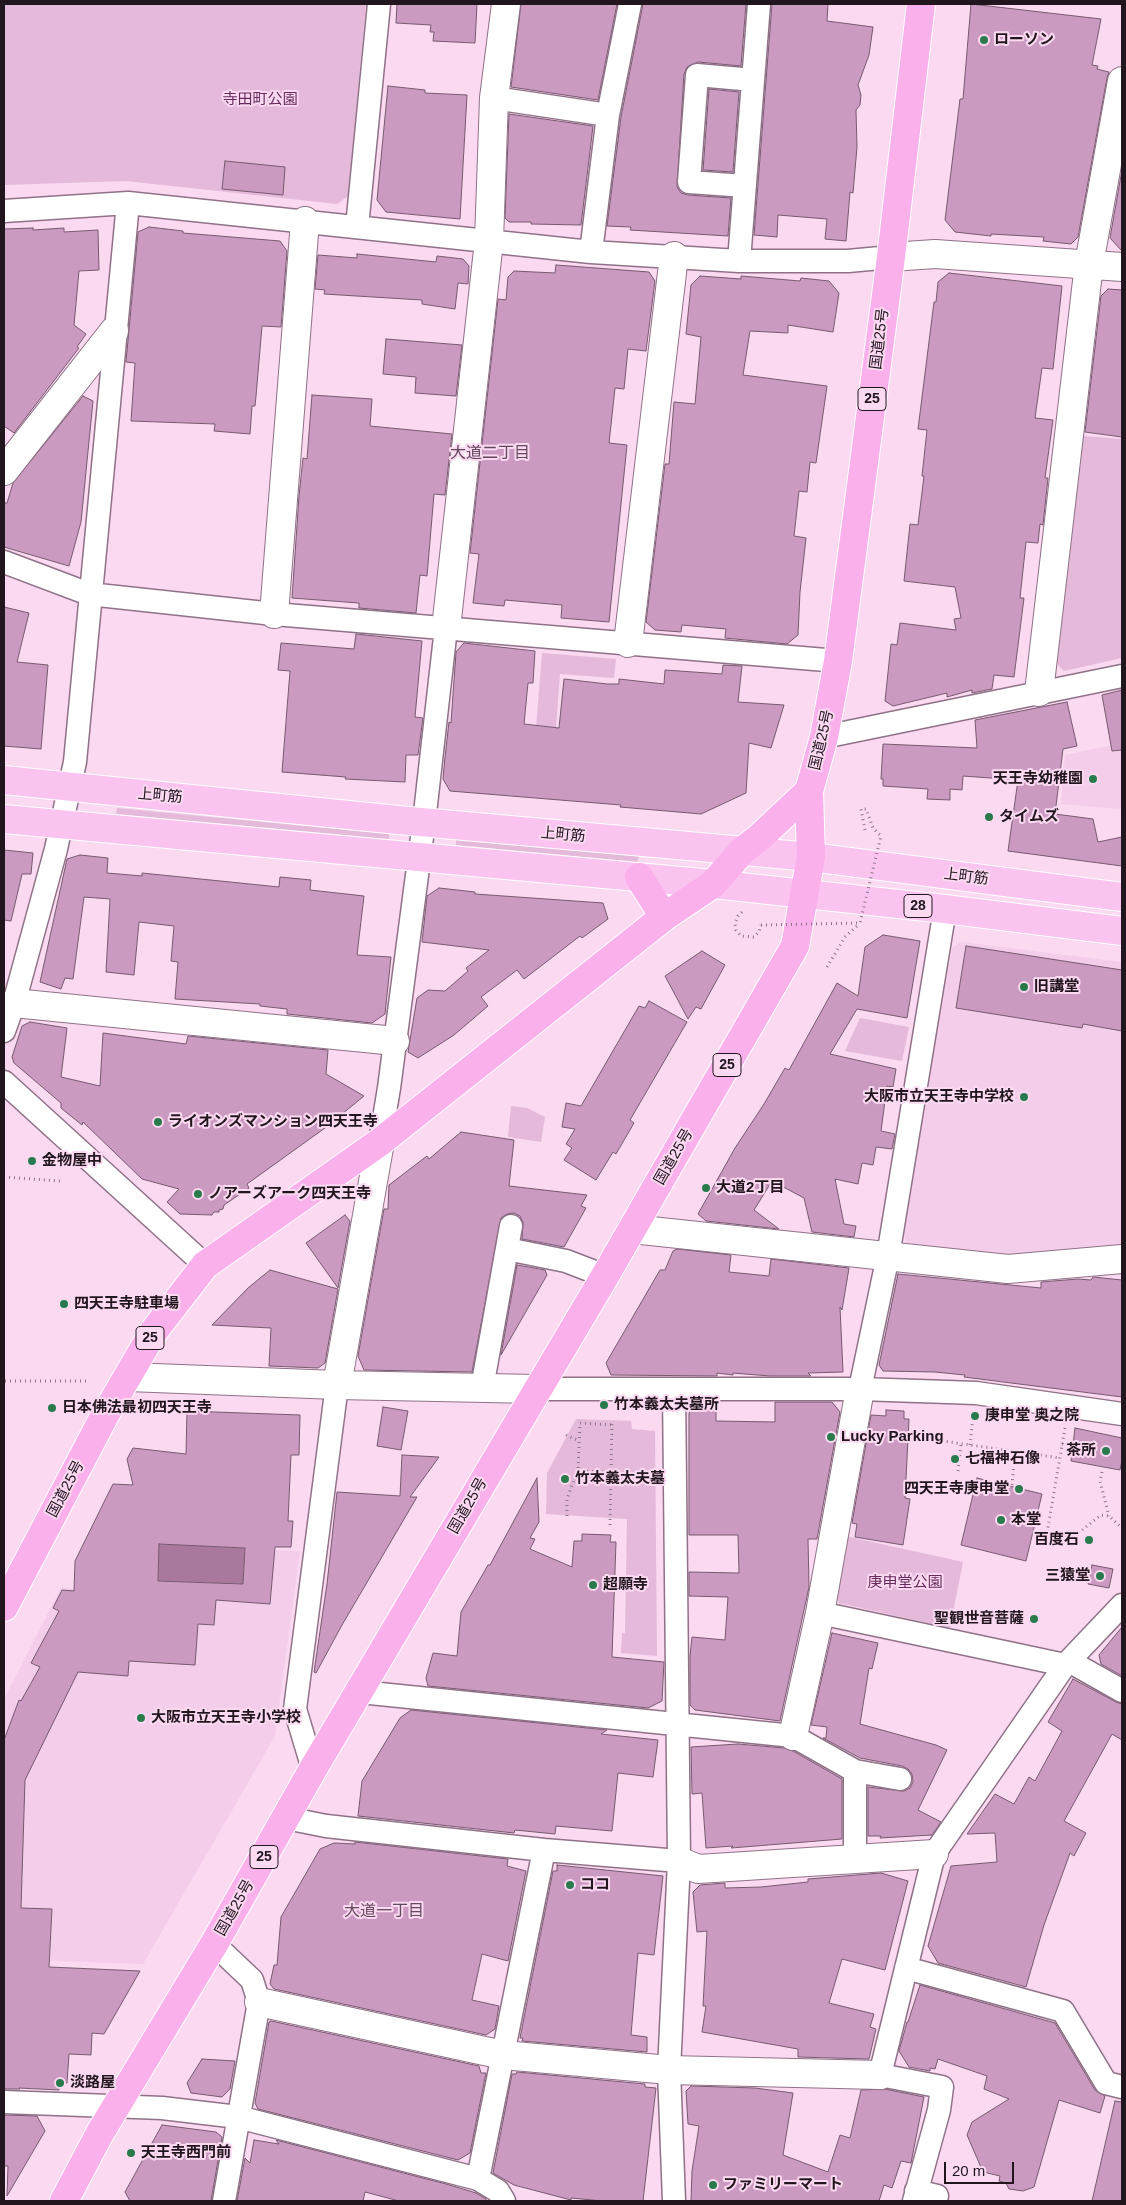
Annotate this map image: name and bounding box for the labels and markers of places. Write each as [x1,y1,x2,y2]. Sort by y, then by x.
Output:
place label: ローソン [994,31,1054,49]
marker: ローソン [978,34,990,46]
place label: 天王寺幼稚園 [993,770,1083,788]
marker: 天王寺幼稚園 [1087,773,1099,785]
place label: タイムズ [999,808,1059,826]
marker: タイムズ [983,811,995,823]
place label: 旧講堂 [1034,978,1079,996]
marker: 旧講堂 [1018,981,1030,993]
place label: 大阪市立天王寺中学校 [864,1088,1014,1106]
marker: 大阪市立天王寺中学校 [1018,1091,1030,1103]
place label: ライオンズマンション四天王寺 [168,1113,378,1131]
marker: ライオンズマンション四天王寺 [152,1116,164,1128]
place label: 金物屋中 [42,1152,102,1170]
marker: 金物屋中 [26,1155,38,1167]
place label: 大道2丁目 [716,1179,784,1197]
marker: 大道2丁目 [700,1182,712,1194]
place label: ノアーズアーク四天王寺 [208,1185,371,1203]
marker: ノアーズアーク四天王寺 [192,1188,204,1200]
place label: 四天王寺駐車場 [74,1295,179,1313]
marker: 四天王寺駐車場 [58,1298,70,1310]
place label: 竹本義太夫墓所 [614,1396,719,1414]
place label: 日本佛法最初四天王寺 [62,1399,212,1417]
marker: 竹本義太夫墓所 [598,1399,610,1411]
marker: 日本佛法最初四天王寺 [46,1402,58,1414]
place label: 庚申堂 奥之院 [985,1407,1079,1425]
marker: 庚申堂 奥之院 [969,1410,981,1422]
place label: Lucky Parking [841,1428,944,1446]
marker: Lucky Parking [825,1431,837,1443]
place label: 茶所 [1066,1442,1096,1460]
marker: 茶所 [1100,1445,1112,1457]
place label: 七福神石像 [965,1450,1040,1468]
marker: 七福神石像 [949,1453,961,1465]
place label: 竹本義太夫墓 [575,1470,665,1488]
marker: 竹本義太夫墓 [559,1473,571,1485]
place label: 四天王寺庚申堂 [904,1480,1009,1498]
marker: 四天王寺庚申堂 [1013,1483,1025,1495]
place label: 本堂 [1011,1511,1041,1529]
marker: 本堂 [995,1514,1007,1526]
place label: 百度石 [1034,1531,1079,1549]
marker: 百度石 [1083,1534,1095,1546]
place label: 三猿堂 [1045,1567,1090,1585]
marker: 三猿堂 [1094,1570,1106,1582]
place label: 超願寺 [603,1576,648,1594]
marker: 超願寺 [587,1579,599,1591]
place label: 聖観世音菩薩 [934,1610,1024,1628]
marker: 聖観世音菩薩 [1028,1613,1040,1625]
place label: 大阪市立天王寺小学校 [151,1709,301,1727]
marker: 大阪市立天王寺小学校 [135,1712,147,1724]
place label: ココ [580,1876,610,1894]
marker: ココ [564,1879,576,1891]
place label: 淡路屋 [70,2074,115,2092]
marker: 淡路屋 [54,2077,66,2089]
place label: 天王寺西門前 [141,2144,231,2162]
marker: 天王寺西門前 [125,2147,137,2159]
place label: ファミリーマート [723,2176,843,2194]
marker: ファミリーマート [707,2179,719,2191]

